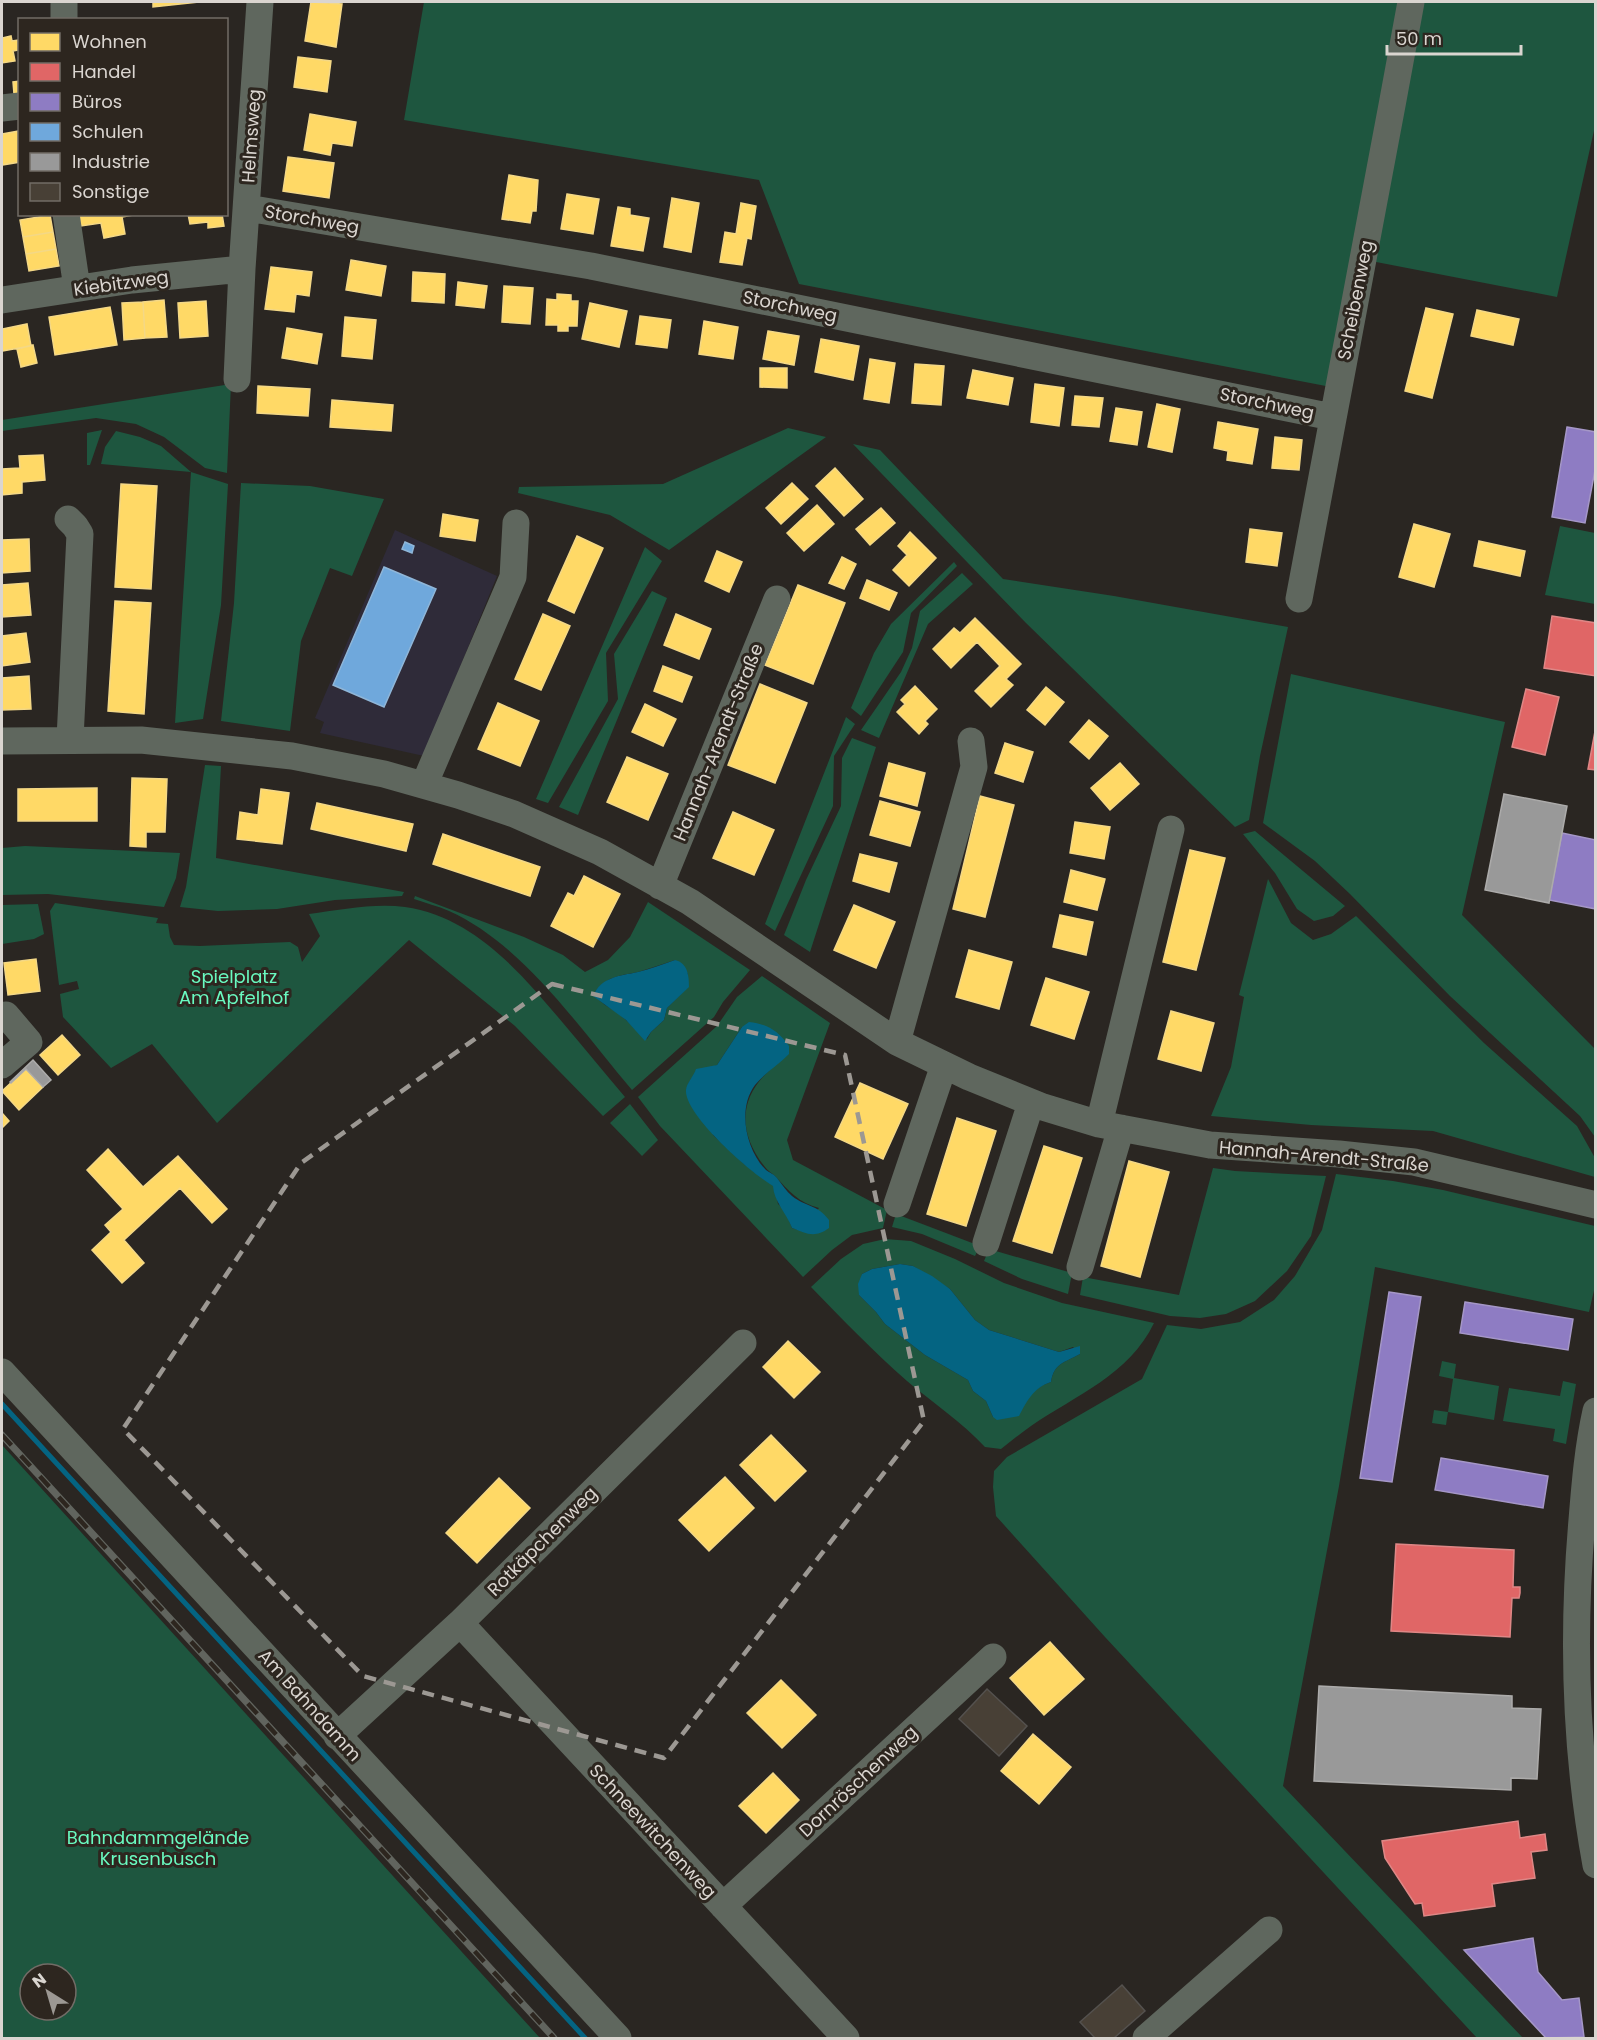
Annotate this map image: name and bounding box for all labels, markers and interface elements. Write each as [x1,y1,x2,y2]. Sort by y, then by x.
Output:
legend [18,18,228,216]
scale bar [1387,18,1520,56]
text: 50 m [1396,26,1442,51]
text: Wohnen [72,29,147,54]
text: Handel [72,59,136,84]
street label: Helmsweg [235,88,267,184]
text: Büros [72,89,122,114]
text: Schulen [72,119,144,144]
text: Industrie [72,149,150,174]
text: Sonstige [72,179,149,204]
street label: Storchweg [263,198,361,240]
street label: Scheibenweg [1331,238,1379,362]
street label: Kiebitzweg [72,264,170,302]
street label: Storchweg [741,284,839,328]
street label: Storchweg [1218,381,1316,425]
street label: Hannah-Arendt-Straße [667,640,769,844]
park label: Spielplatz Am Apfelhof [179,964,289,1010]
street label: Hannah-Arendt-Straße [1218,1134,1430,1178]
street label: Rotkäpchenweg [482,1481,602,1601]
street label: Am Bahndamm [253,1643,367,1767]
street label: Dornröschenweg [793,1720,923,1842]
street label: Schneewitchenweg [584,1758,722,1904]
park label: Bahndammgelände Krusenbusch [67,1825,249,1871]
north arrow [18,1962,78,2022]
text: N [28,1968,51,1993]

